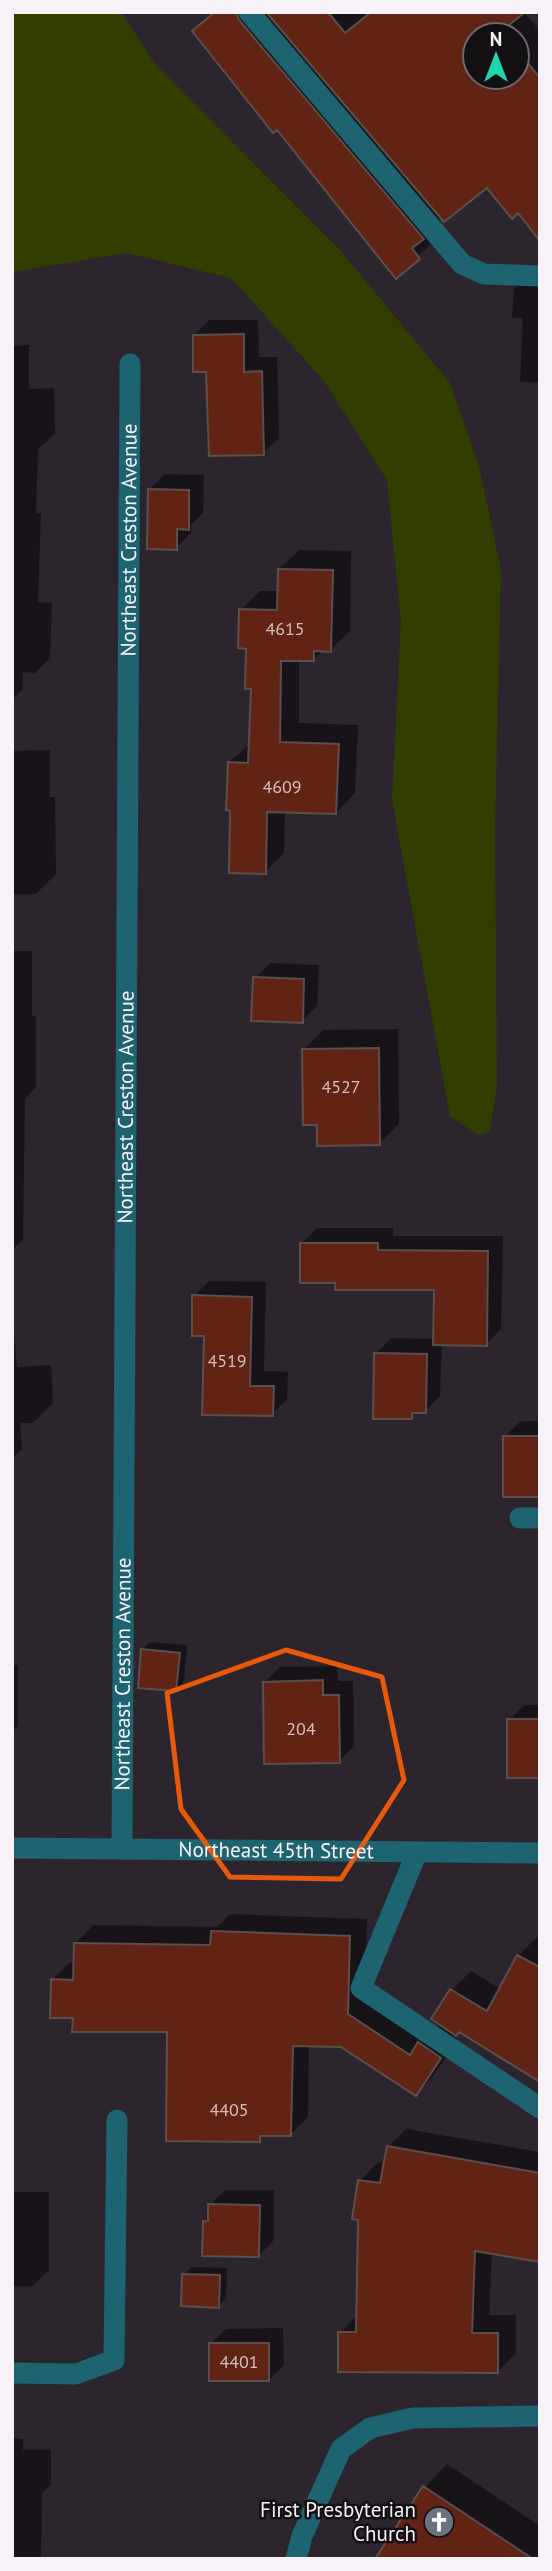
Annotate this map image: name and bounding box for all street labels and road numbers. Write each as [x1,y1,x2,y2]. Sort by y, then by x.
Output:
street label: Northeast Creston Avenue [114,423,143,657]
street label: Northeast Creston Avenue [111,990,140,1224]
street label: Northeast Creston Avenue [108,1557,137,1791]
street label: Northeast 45th Street [178,1836,374,1864]

